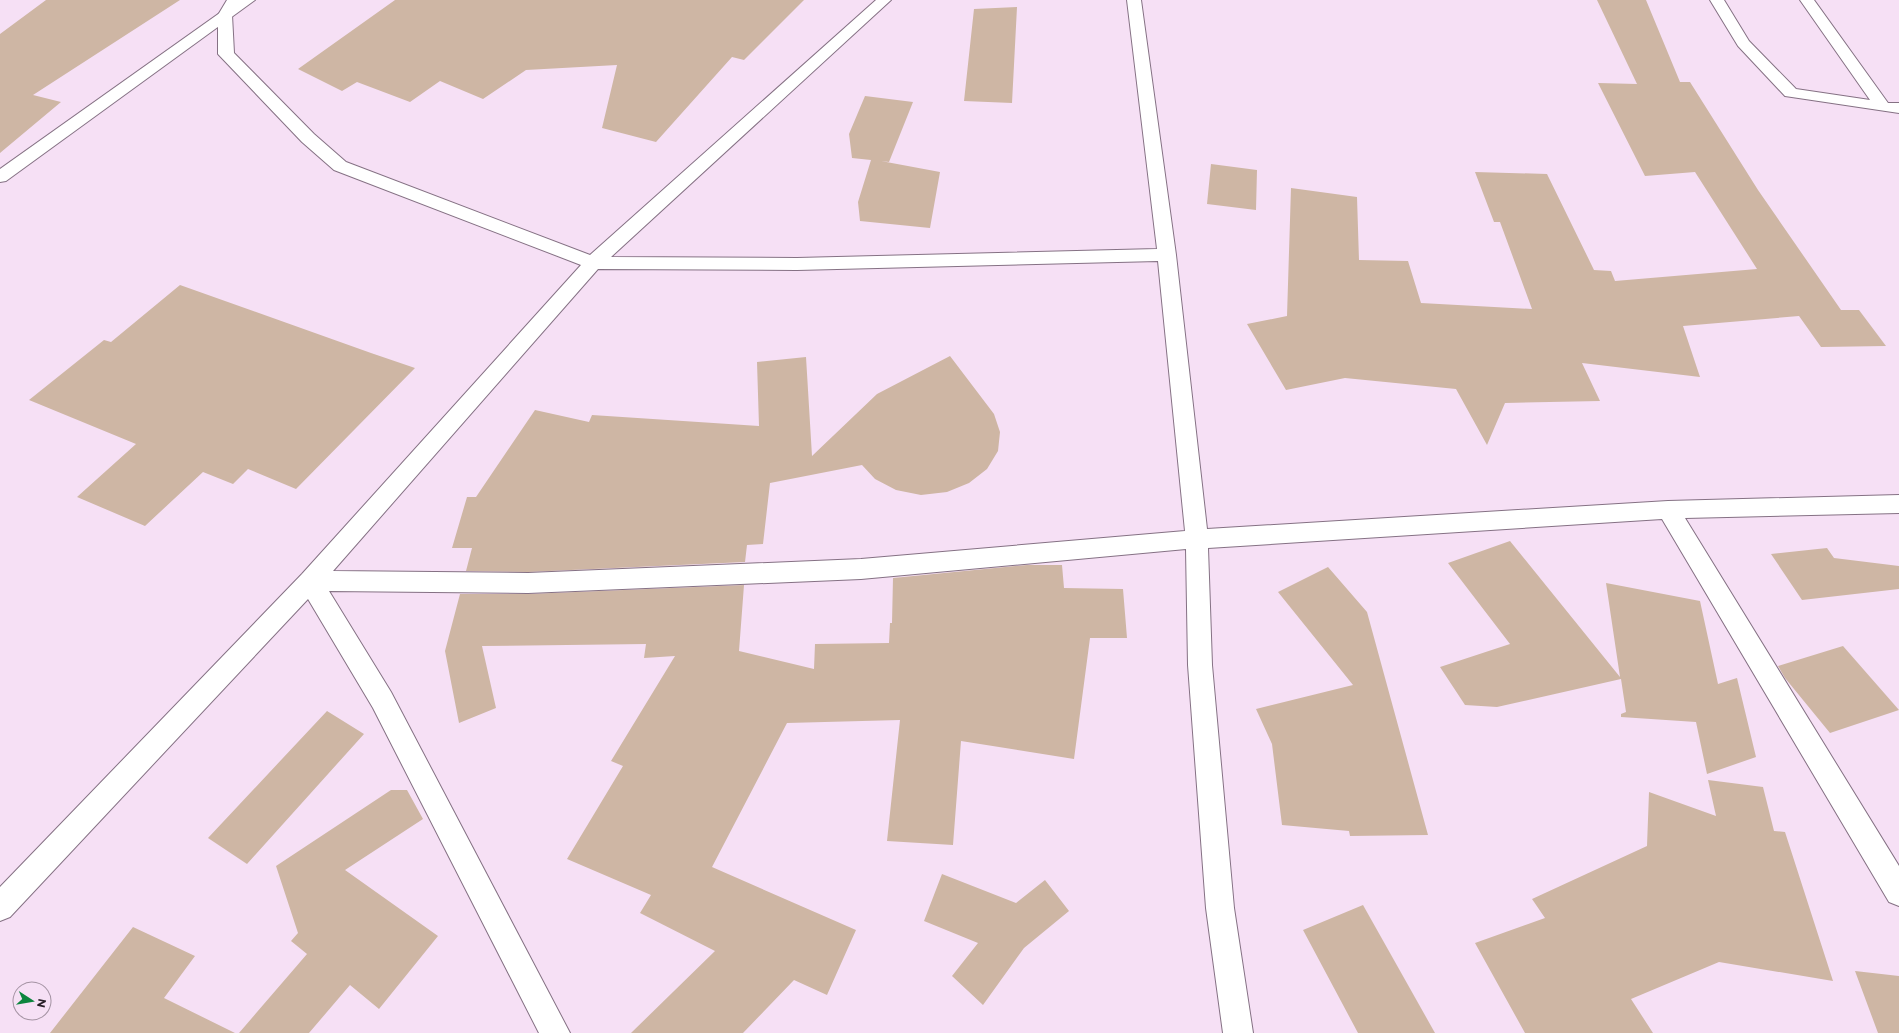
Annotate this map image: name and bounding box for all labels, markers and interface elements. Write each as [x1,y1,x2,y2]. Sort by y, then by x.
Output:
north arrow [12,981,52,1021]
text: N [34,997,50,1009]

